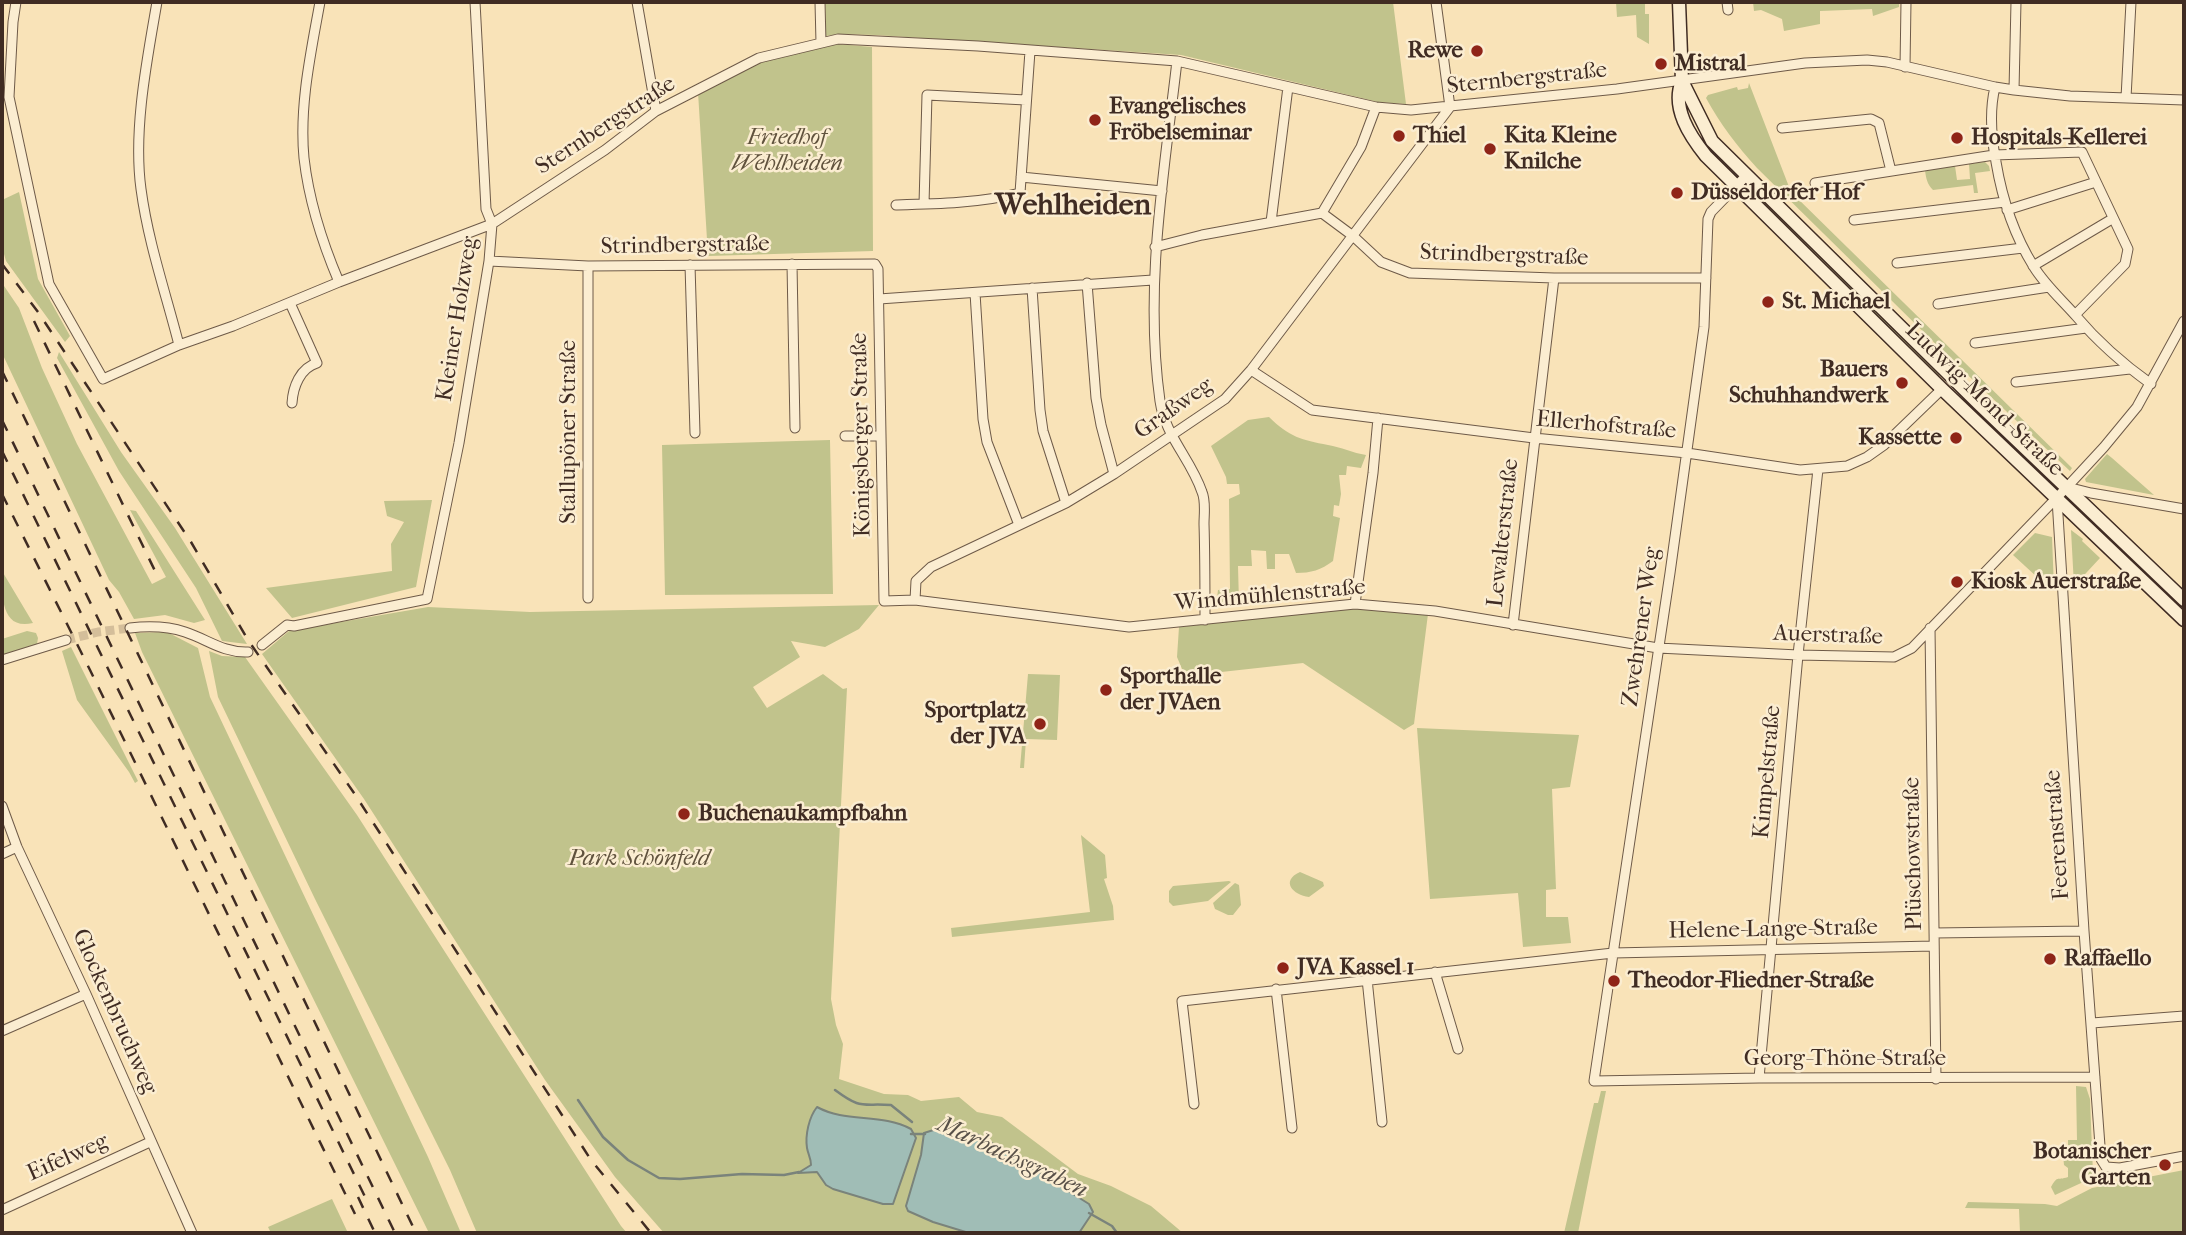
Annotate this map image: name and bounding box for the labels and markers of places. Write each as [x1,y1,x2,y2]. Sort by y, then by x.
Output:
place label: Rewe [1407,37,1463,65]
marker: Rewe [1469,43,1485,59]
place label: Mistral [1675,50,1746,78]
marker: Mistral [1653,56,1669,72]
place label: Evangelisches Fröbelseminar [1109,93,1252,147]
marker: Evangelisches Fröbelseminar [1087,112,1103,128]
place label: Thiel [1413,122,1466,150]
place label: Kita Kleine Knilche [1504,122,1617,176]
place label: Hospitals-Kellerei [1971,124,2147,152]
marker: Thiel [1391,128,1407,144]
marker: Hospitals-Kellerei [1949,130,1965,146]
marker: Kita Kleine Knilche [1482,141,1498,157]
place label: Düsseldorfer Hof [1691,179,1860,207]
marker: Düsseldorfer Hof [1669,185,1685,201]
place label: St. Michael [1782,288,1890,316]
marker: St. Michael [1760,294,1776,310]
place label: Bauers Schuhhandwerk [1729,356,1888,410]
marker: Bauers Schuhhandwerk [1894,375,1910,391]
place label: Kassette [1858,424,1942,452]
marker: Kassette [1948,430,1964,446]
place label: Kiosk Auerstraße [1971,568,2141,596]
marker: Kiosk Auerstraße [1949,574,1965,590]
place label: Sporthalle der JVAen [1120,663,1221,717]
marker: Sporthalle der JVAen [1098,682,1114,698]
place label: Sportplatz der JVA [924,697,1026,751]
marker: Sportplatz der JVA [1032,716,1048,732]
place label: Buchenaukampfbahn [698,800,907,828]
marker: Buchenaukampfbahn [676,806,692,822]
place label: Raffaello [2064,945,2151,973]
marker: Raffaello [2042,951,2058,967]
place label: JVA Kassel 1 [1297,954,1415,982]
marker: JVA Kassel 1 [1275,960,1291,976]
place label: Theodor-Fliedner-Straße [1628,967,1874,995]
marker: Theodor-Fliedner-Straße [1606,973,1622,989]
place label: Botanischer Garten [2033,1138,2151,1192]
marker: Botanischer Garten [2157,1157,2173,1173]

